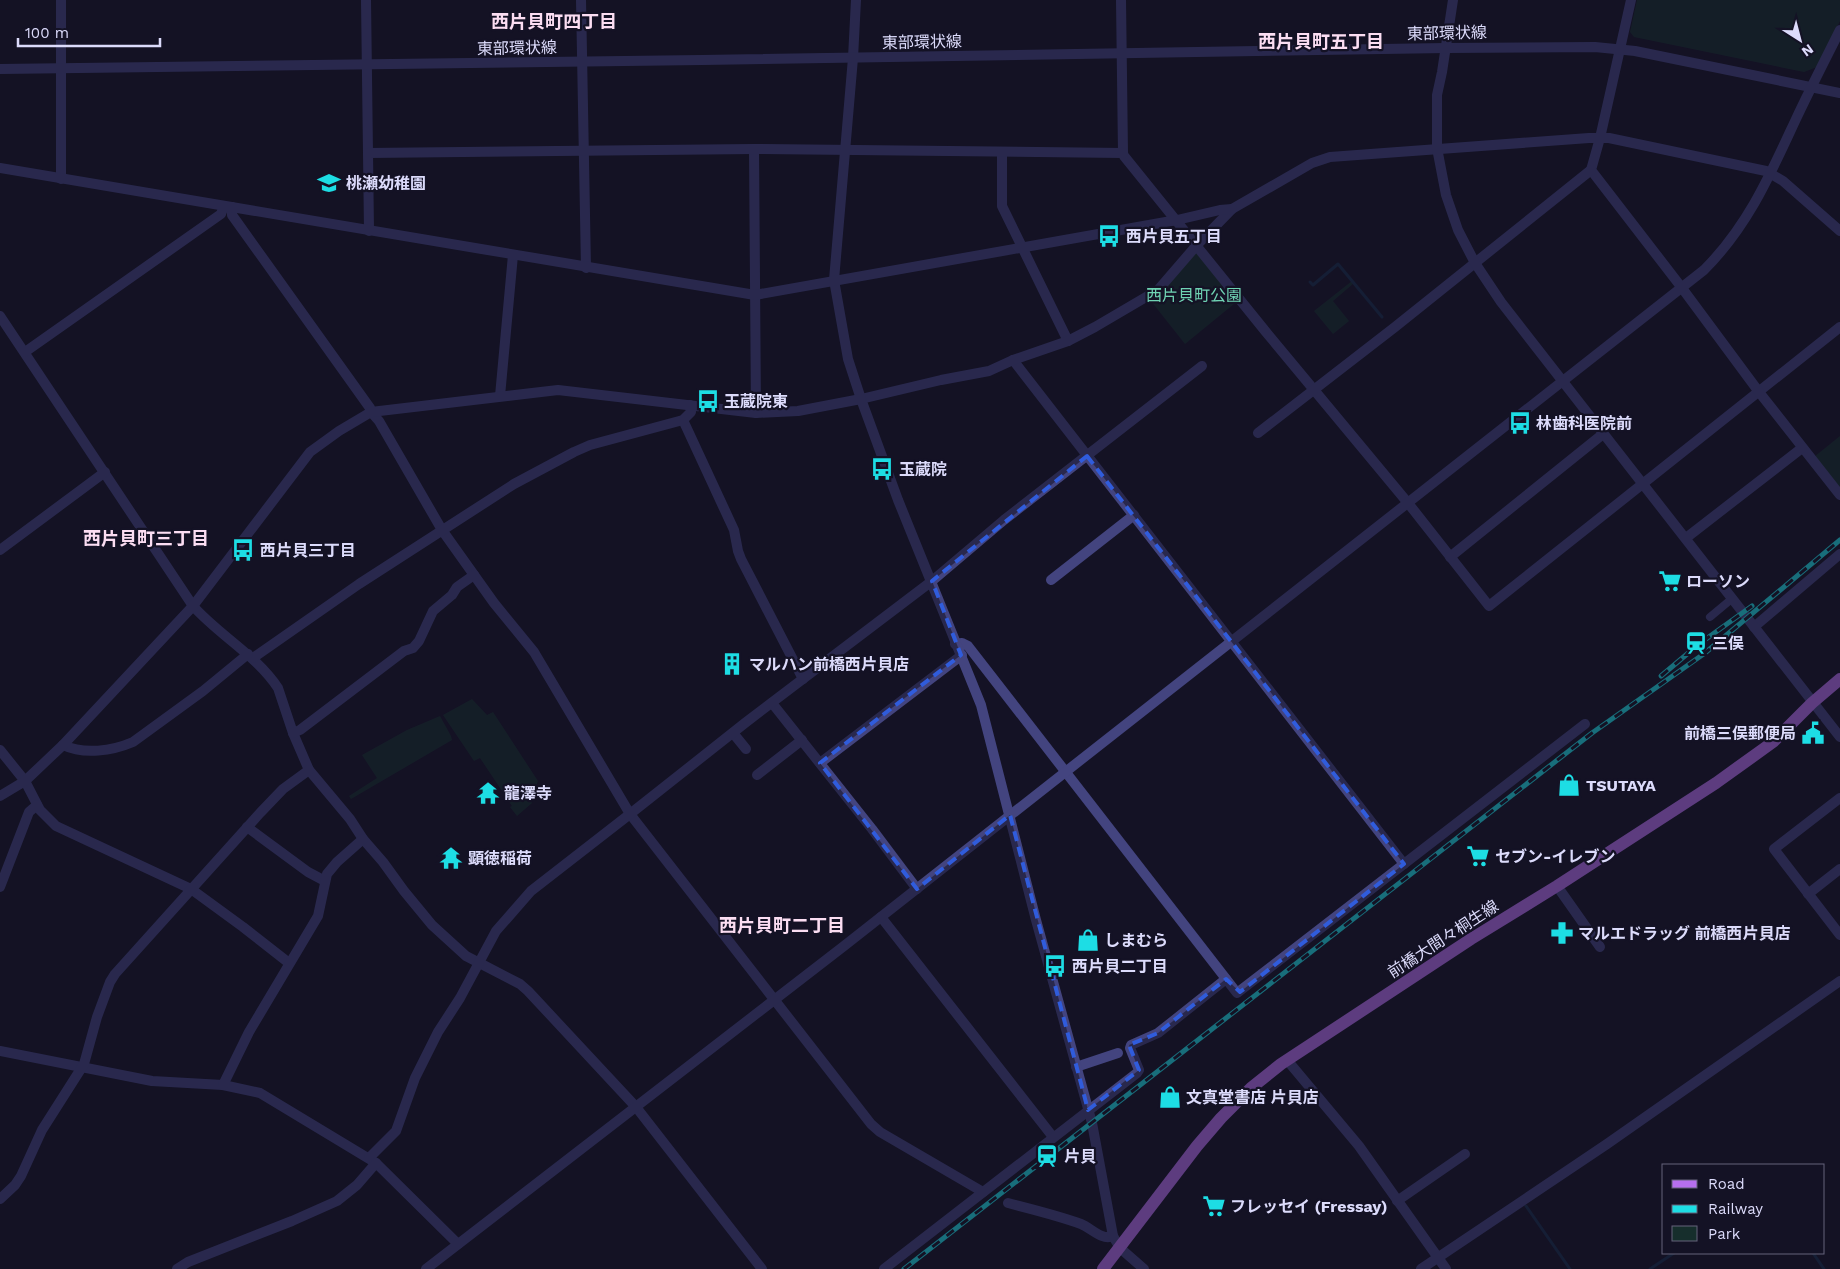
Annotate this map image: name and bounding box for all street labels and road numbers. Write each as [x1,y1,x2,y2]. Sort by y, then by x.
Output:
street label: 東部環状線 [1407,23,1487,43]
street label: 東部環状線 [882,32,962,52]
street label: 東部環状線 [477,38,557,58]
street label: 前橋大間々桐生線 [1384,896,1502,982]

